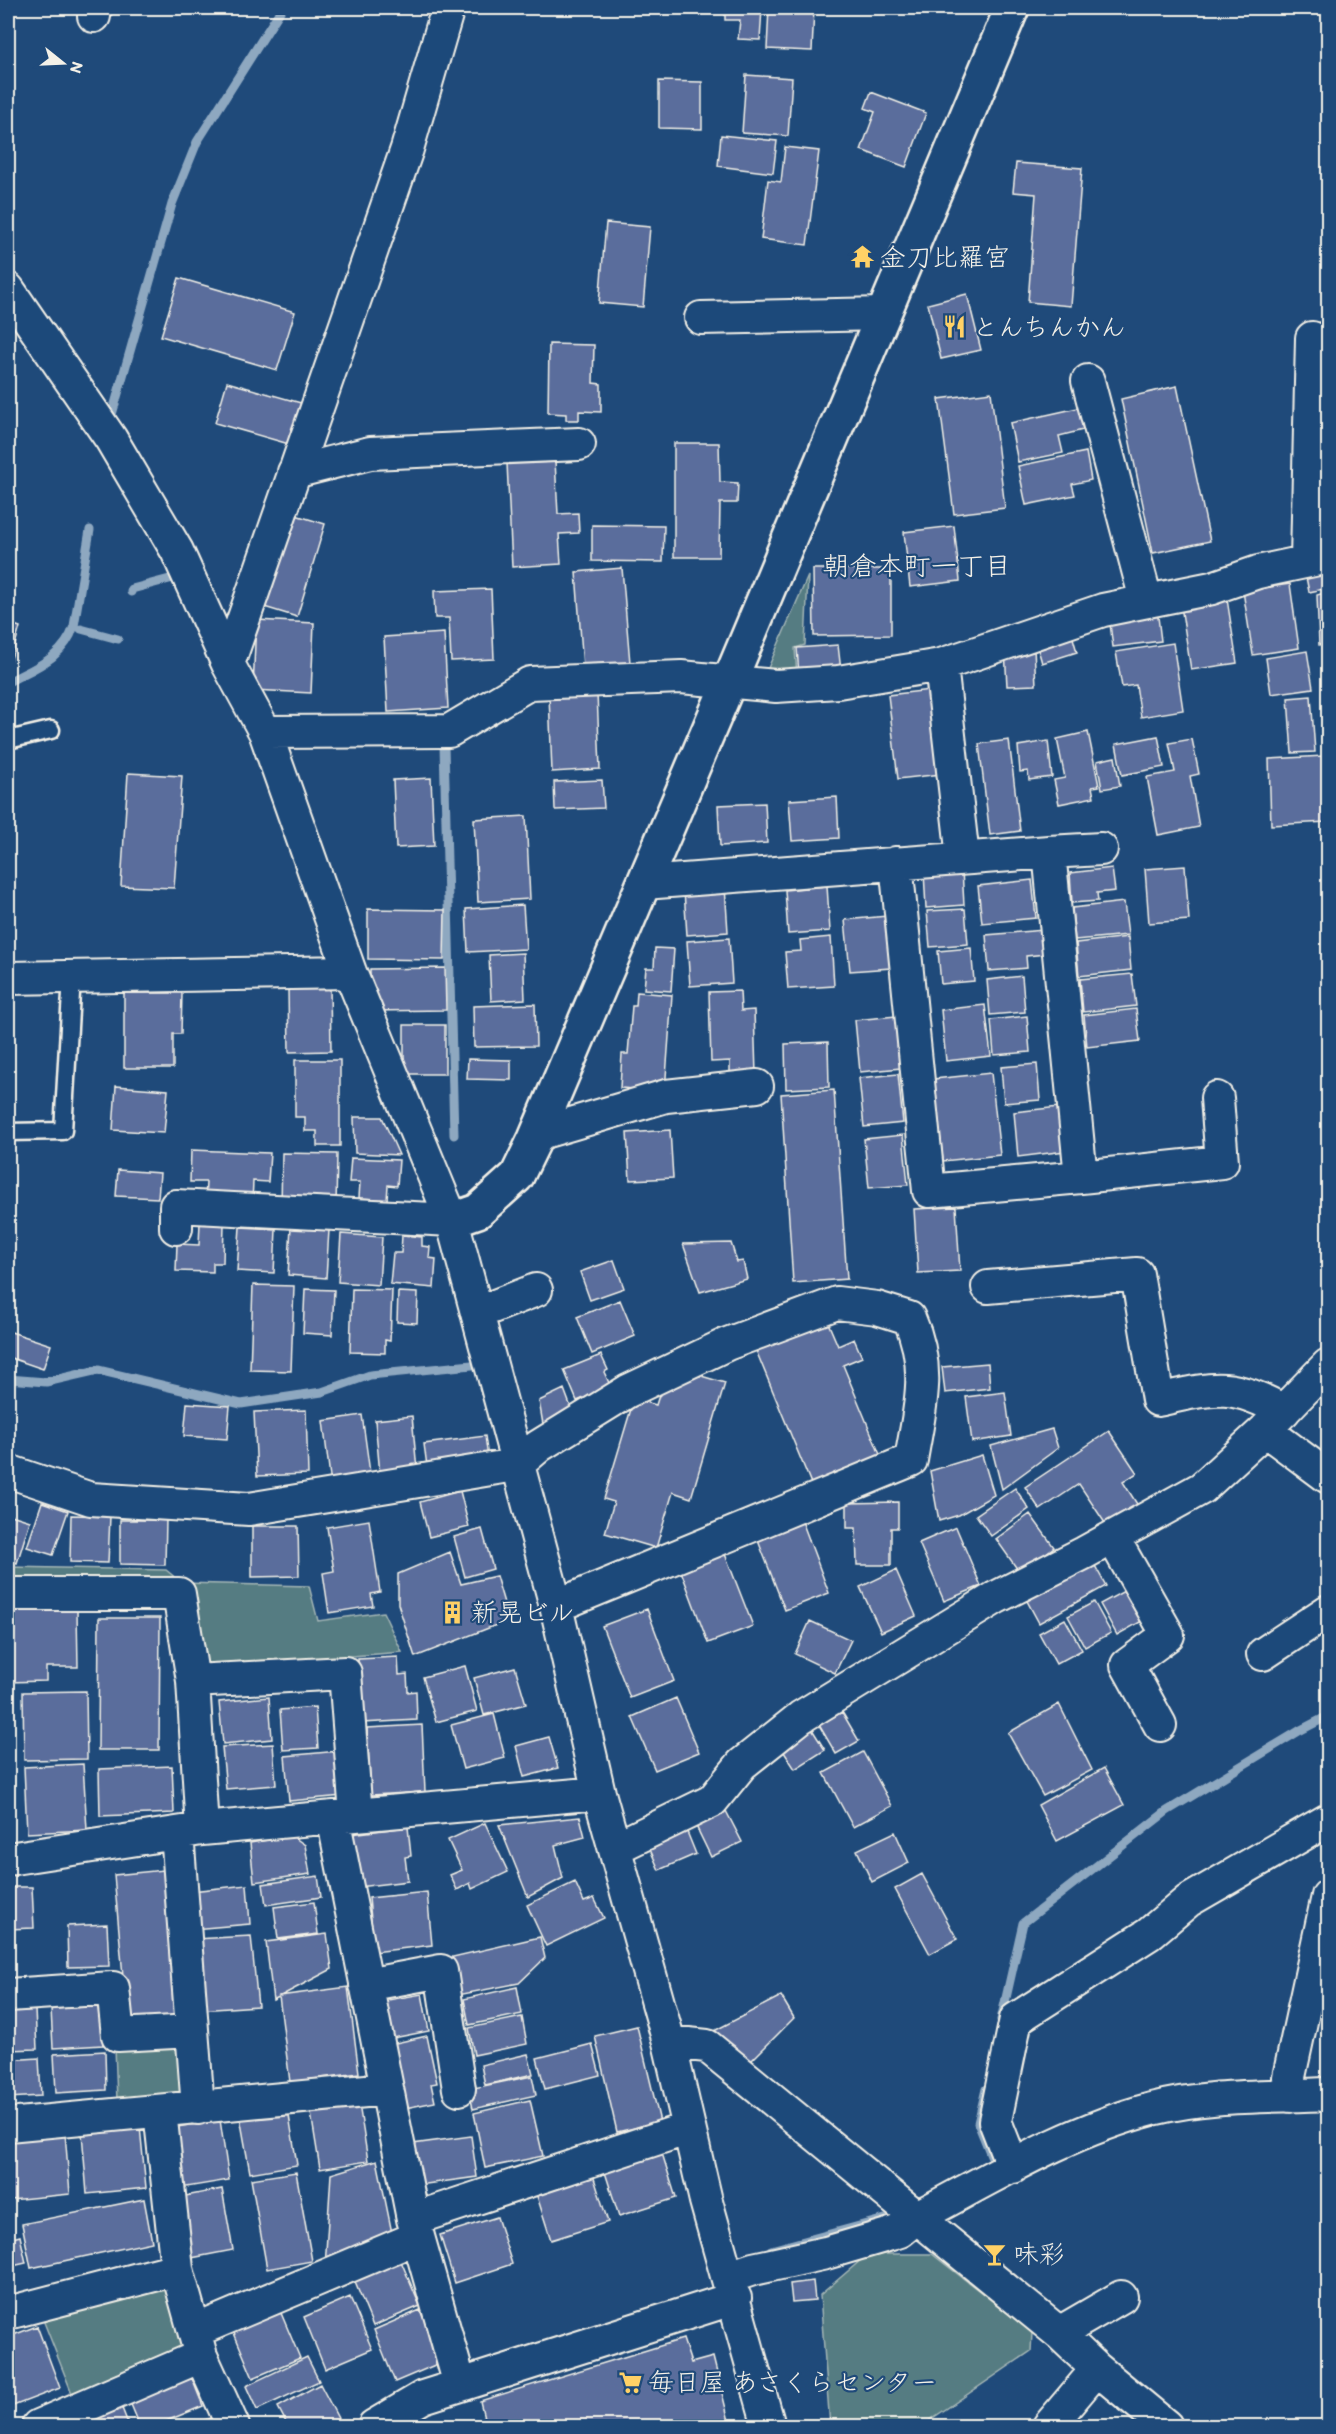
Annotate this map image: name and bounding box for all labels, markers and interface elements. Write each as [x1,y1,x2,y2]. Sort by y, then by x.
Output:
north arrow [33,33,93,93]
text: N [66,59,87,76]
place label: 金刀比羅宮 [880,241,1010,273]
temple icon: 金刀比羅宮 [849,244,875,270]
place label: とんちんかん [972,311,1126,343]
restaurant icon: とんちんかん [941,314,967,340]
district label: 朝倉本町一丁目 [823,549,1012,582]
place label: 新晃ビル [471,1596,574,1628]
building icon: 新晃ビル [440,1599,466,1625]
place label: 味彩 [1013,2238,1065,2270]
bar icon: 味彩 [982,2241,1008,2267]
place label: 毎日屋 あさくらセンター [648,2366,937,2398]
supermarket icon: 毎日屋 あさくらセンター [617,2369,643,2395]

